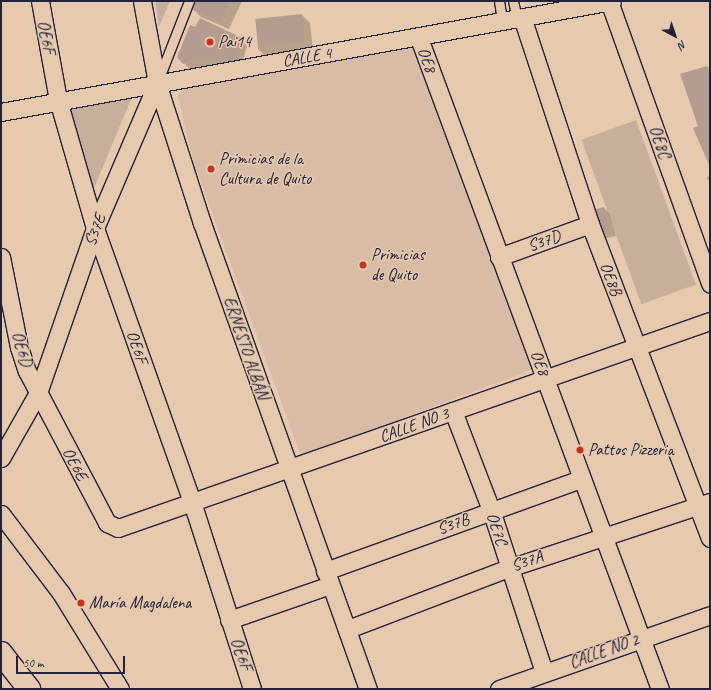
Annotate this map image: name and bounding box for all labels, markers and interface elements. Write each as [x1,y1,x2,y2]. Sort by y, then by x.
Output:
north arrow [655,16,695,56]
street label: OE6F [33,19,59,55]
place label: Pai14 [218,32,251,52]
marker: Pai14 [205,37,215,47]
text: N [676,38,690,53]
street label: CALLE 4 [281,43,333,71]
street label: OE8 [413,45,441,75]
street label: OE8C [645,123,675,161]
place label: Primicias de la Cultura de Quito [219,149,311,189]
marker: Primicias de la Cultura de Quito [206,164,216,174]
street label: S37E [80,211,110,249]
street label: S37D [525,226,563,256]
place label: Primicias de Quito [371,245,425,285]
street label: OE8B [595,259,627,299]
marker: Primicias de Quito [358,260,368,270]
street label: ERNESTO ALBÁN [219,294,273,402]
street label: OE6F [122,328,152,366]
street label: OE6D [7,329,37,369]
street label: OE8 [526,347,554,379]
street label: CALLE NO 3 [376,403,452,447]
place label: Pattos Pizzeria [588,440,674,460]
street label: OE6E [58,444,92,484]
marker: Pattos Pizzeria [575,445,585,455]
street label: S37B [434,509,472,539]
street label: OE7C [482,510,512,548]
street label: S37A [509,546,545,576]
place label: María Magdalena [89,593,192,613]
marker: María Magdalena [76,598,86,608]
street label: CALLE NO 2 [566,630,642,672]
street label: OE6F [226,635,256,673]
scale bar [18,648,127,674]
text: 50 m [23,655,43,671]

